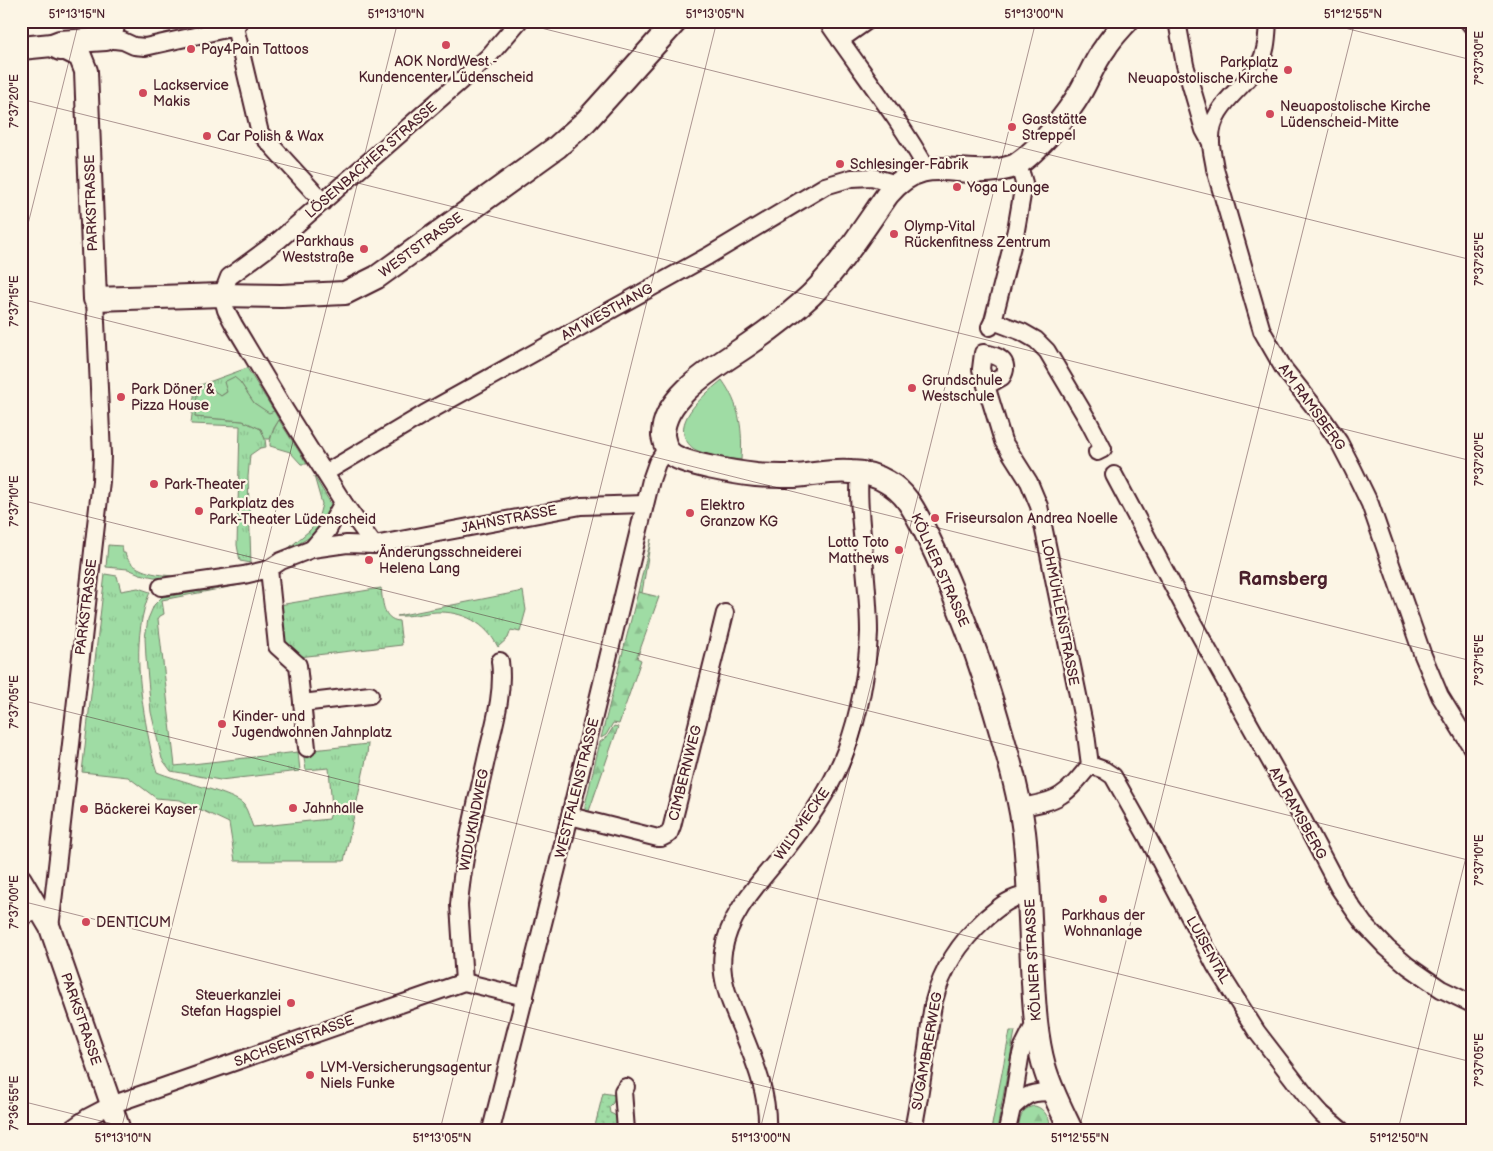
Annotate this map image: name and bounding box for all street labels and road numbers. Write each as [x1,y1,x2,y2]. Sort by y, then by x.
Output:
street label: LÖSENBACHER STRASSE [301,97,440,222]
street label: PARKSTRASSE [81,154,101,252]
street label: WESTSTRASSE [376,209,466,281]
street label: AM WESTHANG [558,280,656,344]
street label: AM RAMSBERG [1275,360,1349,454]
street label: JAHNSTRASSE [460,501,558,537]
street label: KÖLNER STRASSE [907,510,974,629]
street label: LOHMÜHLENSTRASSE [1037,537,1084,687]
street label: PARKSTRASSE [72,558,100,656]
street label: WESTFALENSTRASSE [551,716,603,860]
street label: CIMBERNWEG [665,723,705,823]
street label: AM RAMSBERG [1266,764,1331,862]
street label: WIDUKINDWEG [456,767,492,872]
street label: WILDMECKE [771,784,833,864]
street label: KÖLNER STRASSE [1020,898,1045,1022]
street label: LUISENTAL [1183,913,1233,987]
street label: PARKSTRASSE [57,971,105,1067]
street label: SUGAMBRERWEG [908,990,946,1111]
street label: SACHSENSTRASSE [232,1011,356,1071]

